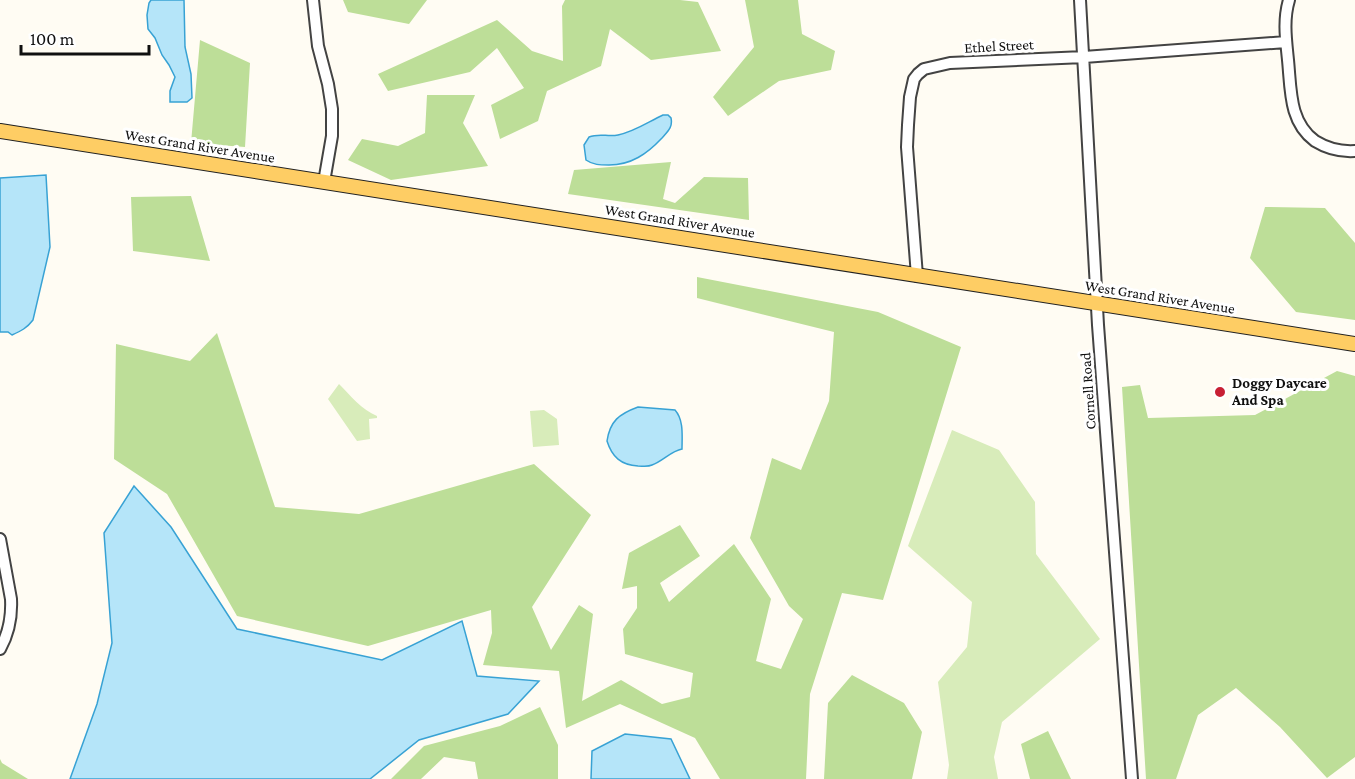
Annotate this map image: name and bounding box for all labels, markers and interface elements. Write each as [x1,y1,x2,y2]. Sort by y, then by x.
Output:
scale bar [21,18,148,56]
text: 100 m [30,29,75,49]
street label: Ethel Street [964,36,1035,56]
street label: West Grand River Avenue [124,126,277,166]
street label: West Grand River Avenue [604,201,757,241]
street label: West Grand River Avenue [1084,277,1237,317]
street label: Cornell Road [1077,352,1099,430]
place label: Doggy Daycare And Spa [1231,375,1327,408]
marker: Doggy Daycare And Spa [1213,385,1227,399]

